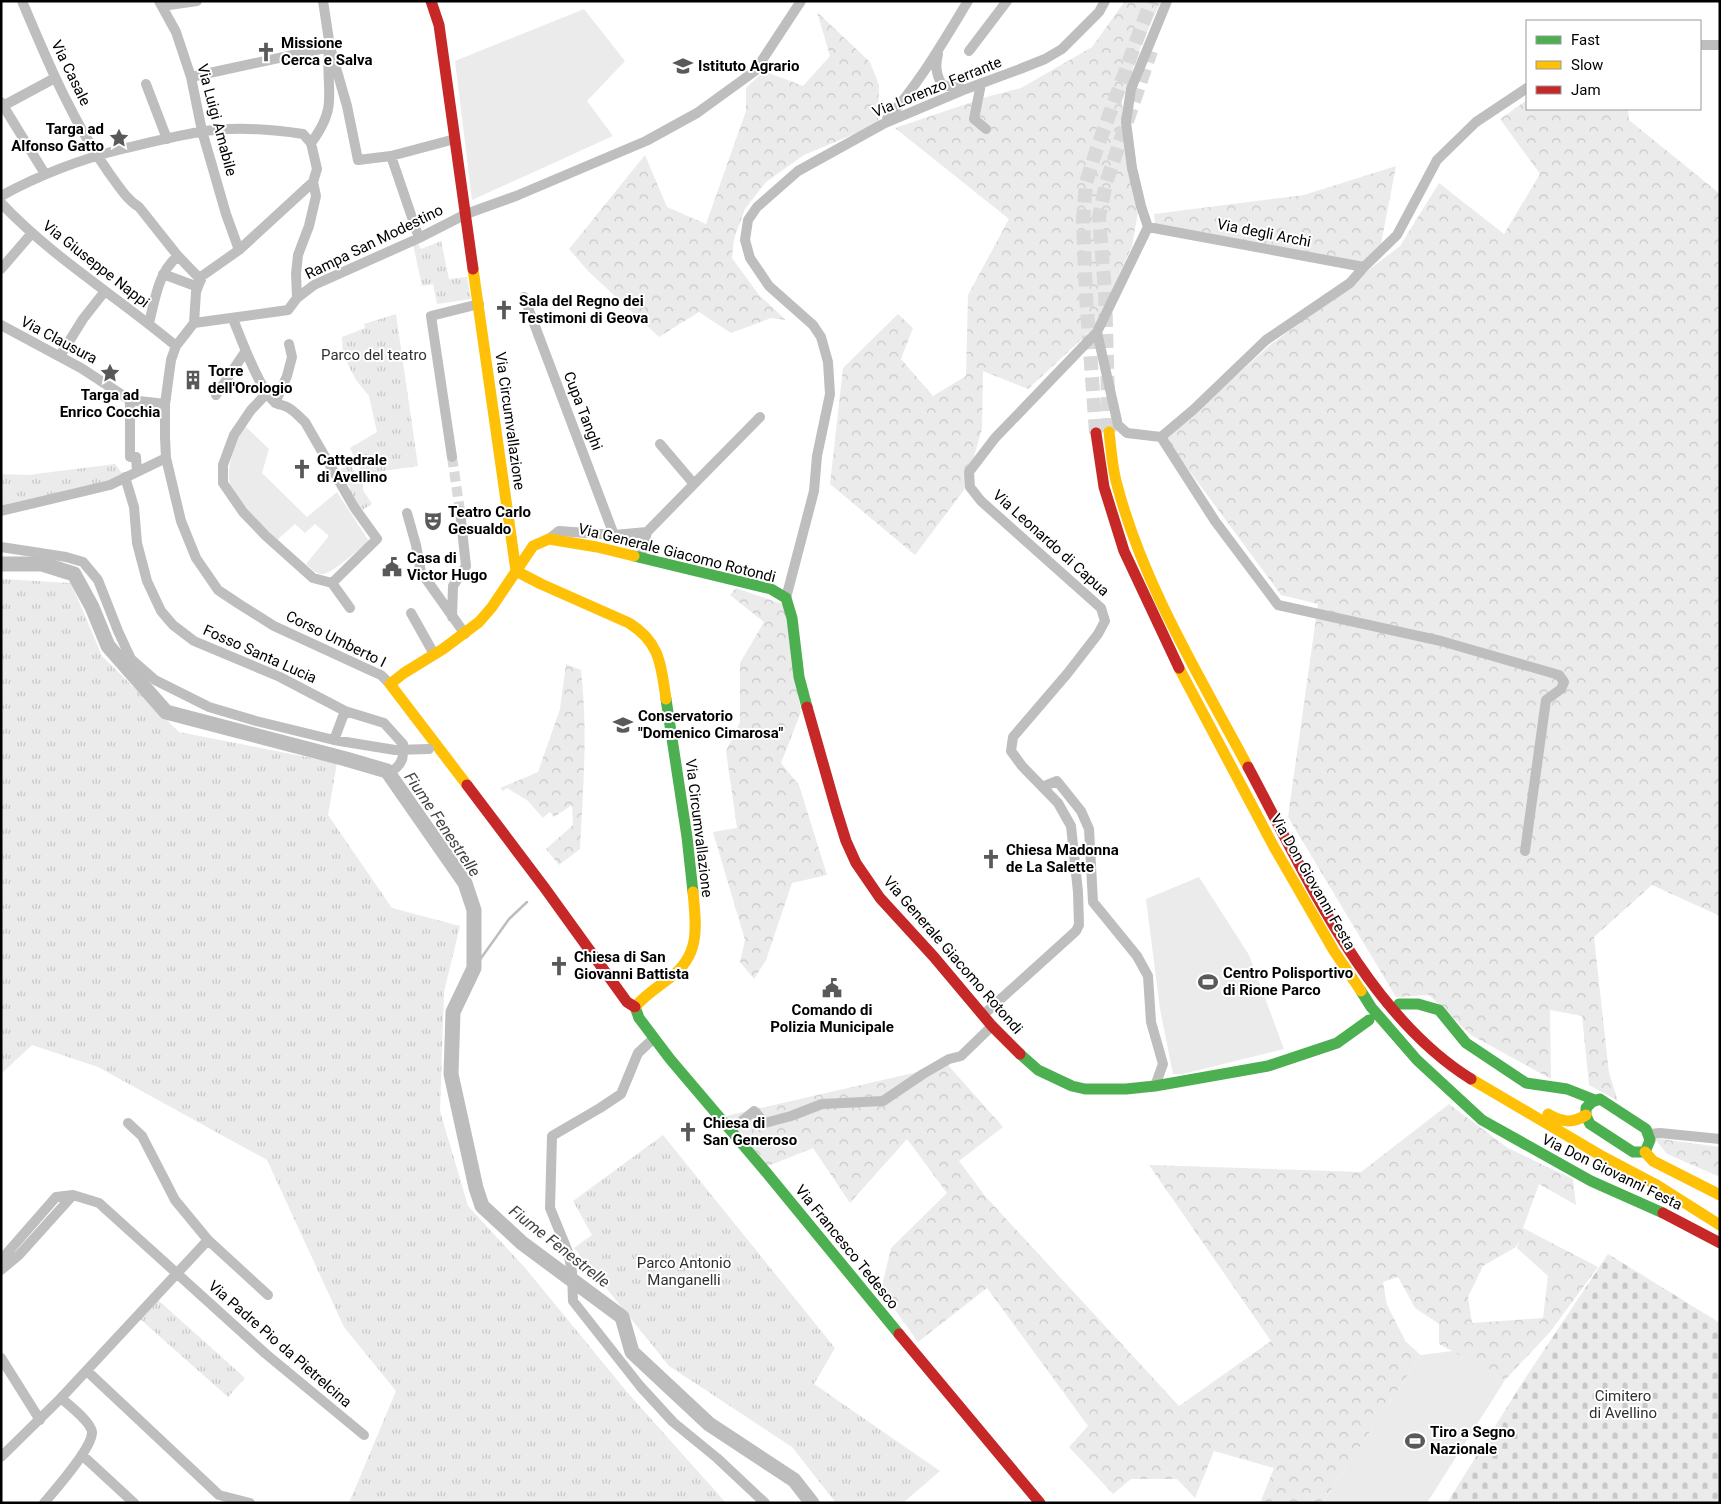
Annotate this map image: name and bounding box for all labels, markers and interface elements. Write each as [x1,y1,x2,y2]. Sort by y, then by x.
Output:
legend [1526,20,1701,110]
text: Fast [1571,31,1600,49]
place label: Missione Cerca e Salva [281,34,372,69]
street label: Via Casale [47,37,95,109]
church icon: Missione Cerca e Salva [255,41,277,63]
street label: Via Lorenzo Ferrante [870,53,1004,121]
school or university icon: Istituto Agrario [672,55,694,77]
text: Slow [1571,56,1603,74]
place label: Istituto Agrario [698,57,800,75]
street label: Via Luigi Amabile [193,62,241,178]
text: Jam [1571,81,1601,99]
place label: Targa ad Alfonso Gatto [11,120,104,155]
place icon: Targa ad Alfonso Gatto [108,127,130,149]
street label: Rampa San Modestino [302,201,446,283]
street label: Via degli Archi [1215,215,1313,251]
street label: Via Giuseppe Nappi [39,217,153,311]
place label: Sala del Regno dei Testimoni di Geova [519,292,648,327]
church icon: Sala del Regno dei Testimoni di Geova [493,299,515,321]
street label: Via Clausura [18,312,100,368]
park label: Parco del teatro [321,346,427,364]
street label: Via Circumvallazione [491,351,529,491]
place icon: Targa ad Enrico Cocchia [99,362,121,384]
place label: Torre dell'Orologio [208,362,292,397]
building icon: Torre dell'Orologio [182,369,204,391]
street label: Cupa Tanghi [560,369,606,453]
place label: Targa ad Enrico Cocchia [60,386,160,421]
place label: Cattedrale di Avellino [317,451,387,486]
church icon: Cattedrale di Avellino [291,458,313,480]
street label: Via Leonardo di Capua [989,486,1113,600]
place label: Teatro Carlo Gesualdo [448,503,531,538]
theatre icon: Teatro Carlo Gesualdo [422,510,444,532]
street label: Via Generale Giacomo Rotondi [576,520,778,586]
place label: Casa di Victor Hugo [407,549,487,584]
public building icon: Casa di Victor Hugo [381,556,403,578]
street label: Corso Umberto I [283,607,389,671]
street label: Fosso Santa Lucia [200,621,320,687]
place label: Conservatorio "Domenico Cimarosa" [638,707,784,742]
school or university icon: Conservatorio "Domenico Cimarosa" [612,714,634,736]
street label: Via Circumvallazione [682,758,716,898]
water label: Fiume Fenestrelle [401,768,485,880]
street label: Via Don Giovanni Festa [1267,811,1359,953]
place label: Chiesa Madonna de La Salette [1006,841,1119,876]
church icon: Chiesa Madonna de La Salette [980,848,1002,870]
street label: Via Generale Giacomo Rotondi [880,872,1026,1038]
place label: Chiesa di San Giovanni Battista [574,948,689,983]
church icon: Chiesa di San Giovanni Battista [548,955,570,977]
place label: Centro Polisportivo di Rione Parco [1223,964,1353,999]
sports icon: Centro Polisportivo di Rione Parco [1197,971,1219,993]
public building icon: Comando di Polizia Municipale [821,977,843,999]
place label: Comando di Polizia Municipale [770,1001,894,1036]
place label: Chiesa di San Generoso [703,1114,797,1149]
church icon: Chiesa di San Generoso [677,1121,699,1143]
street label: Via Don Giovanni Festa [1539,1130,1685,1214]
street label: Via Francesco Tedesco [791,1181,903,1313]
water label: Fiume Fenestrelle [506,1201,614,1292]
park label: Parco Antonio Manganelli [637,1254,731,1289]
street label: Via Padre Pio da Pietrelcina [205,1277,355,1411]
park label: Cimitero di Avellino [1589,1387,1657,1422]
place label: Tiro a Segno Nazionale [1430,1423,1515,1458]
sports icon: Tiro a Segno Nazionale [1404,1430,1426,1452]

